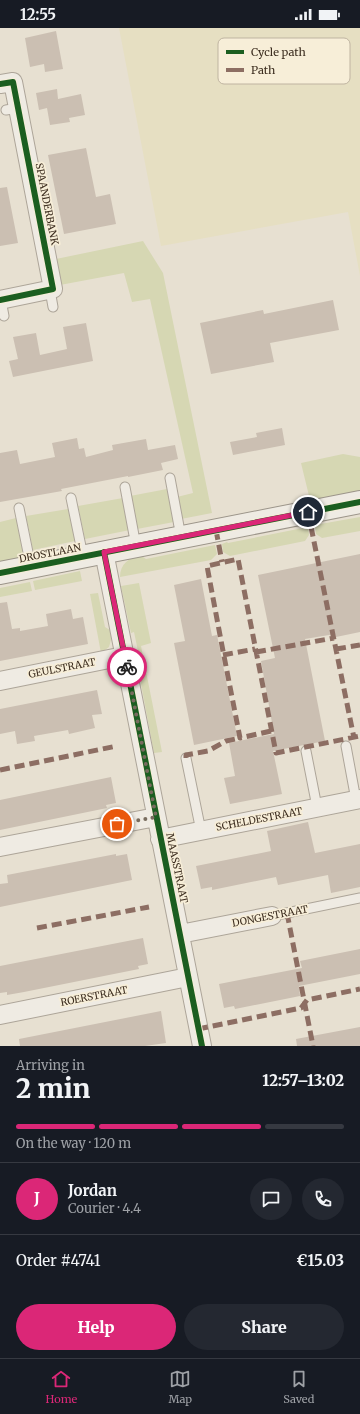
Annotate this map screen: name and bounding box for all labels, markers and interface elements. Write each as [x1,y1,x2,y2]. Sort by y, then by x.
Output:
text: 12:55 [20,5,56,24]
legend [218,38,350,84]
text: Cycle path [251,45,306,59]
text: Path [251,63,276,77]
street label: SPAANDERBANK [33,162,61,247]
pin [291,495,325,529]
icon: home [297,501,319,523]
street label: DROSTLAAN [18,541,82,565]
courier [107,647,147,687]
street label: GEULSTRAAT [27,655,97,681]
icon: bike [116,656,138,678]
street label: SCHELDESTRAAT [215,804,303,834]
pin [100,807,134,841]
icon: bag [106,813,128,835]
street label: MAASSTRAAT [163,832,191,904]
street label: DONGESTRAAT [231,902,309,930]
street label: ROERSTRAAT [59,983,129,1009]
text: Arriving in [16,1057,85,1074]
text: 12:57–13:02 [262,1071,344,1090]
text: 2 min [16,1072,90,1105]
text: On the way · 120 m [16,1135,131,1152]
button: chat [250,1178,292,1220]
button: phone [302,1178,344,1220]
text: Jordan [68,1181,117,1200]
text: J [34,1189,40,1208]
text: Courier · 4.4 [68,1200,141,1217]
text: Order #4741 [16,1251,100,1270]
text: €15.03 [296,1251,344,1270]
button: Help [16,1304,176,1350]
button: Share [184,1304,344,1350]
tab: Home [46,1368,77,1406]
tab: Map [169,1368,192,1406]
tab: Saved [283,1368,314,1406]

